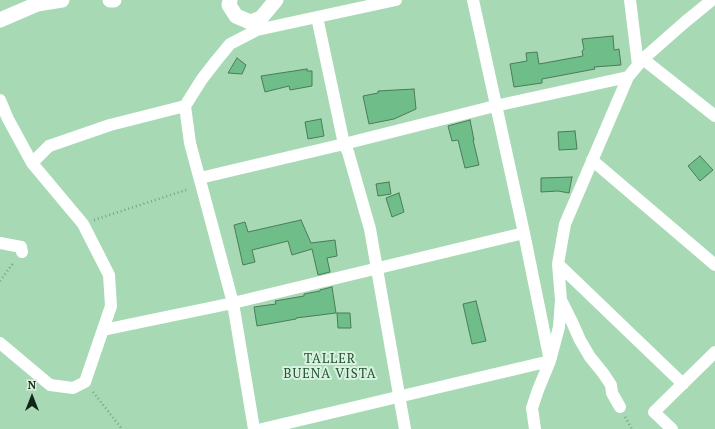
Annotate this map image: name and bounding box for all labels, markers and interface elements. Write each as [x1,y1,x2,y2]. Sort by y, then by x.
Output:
district label: TALLER BUENA VISTA [283,351,377,382]
north arrow [12,377,52,417]
text: N [28,378,36,392]

